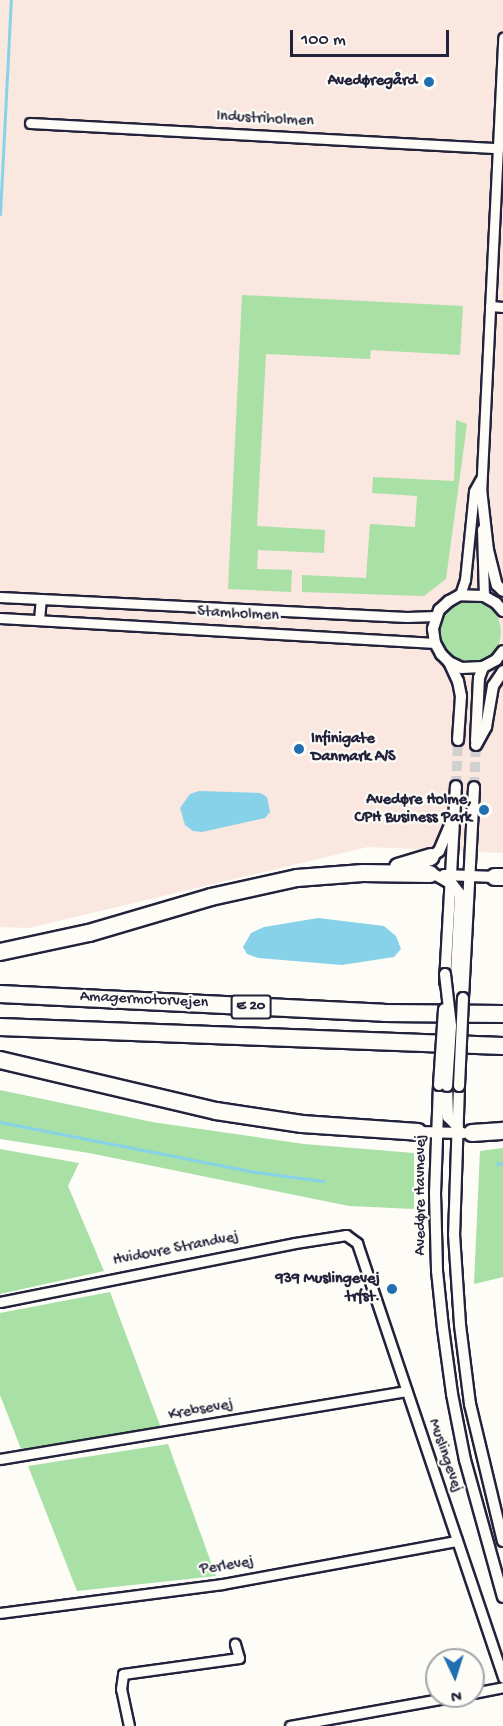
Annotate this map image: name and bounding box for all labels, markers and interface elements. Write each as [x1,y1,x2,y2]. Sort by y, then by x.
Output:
scale bar [293,18,452,56]
text: 100 m [301,30,346,51]
place label: Avedøregård [328,72,417,92]
marker: Avedøregård [422,75,436,89]
street label: Industriholmen [216,108,314,132]
street label: Stamholmen [197,603,279,627]
place label: Infinigate Danmark A/S [311,730,395,768]
marker: Infinigate Danmark A/S [292,742,306,756]
place label: Avedøre Holme, CPH Business Park [355,791,472,829]
marker: Avedøre Holme, CPH Business Park [477,803,491,817]
street label: Amagermotorvejen [79,988,209,1014]
road number: E 20 [230,995,272,1019]
street label: Avedøre Havnevej [412,1134,432,1256]
street label: Hvidovre Strandvej [112,1228,240,1272]
place label: 939 Muslingevej trfst. [275,1270,380,1308]
marker: 939 Muslingevej trfst. [385,1282,399,1296]
street label: Krebsevej [167,1396,235,1426]
street label: Muslingevej [422,1417,466,1495]
street label: Perlevej [199,1553,255,1581]
north arrow [425,1648,485,1708]
text: N [450,1685,462,1704]

